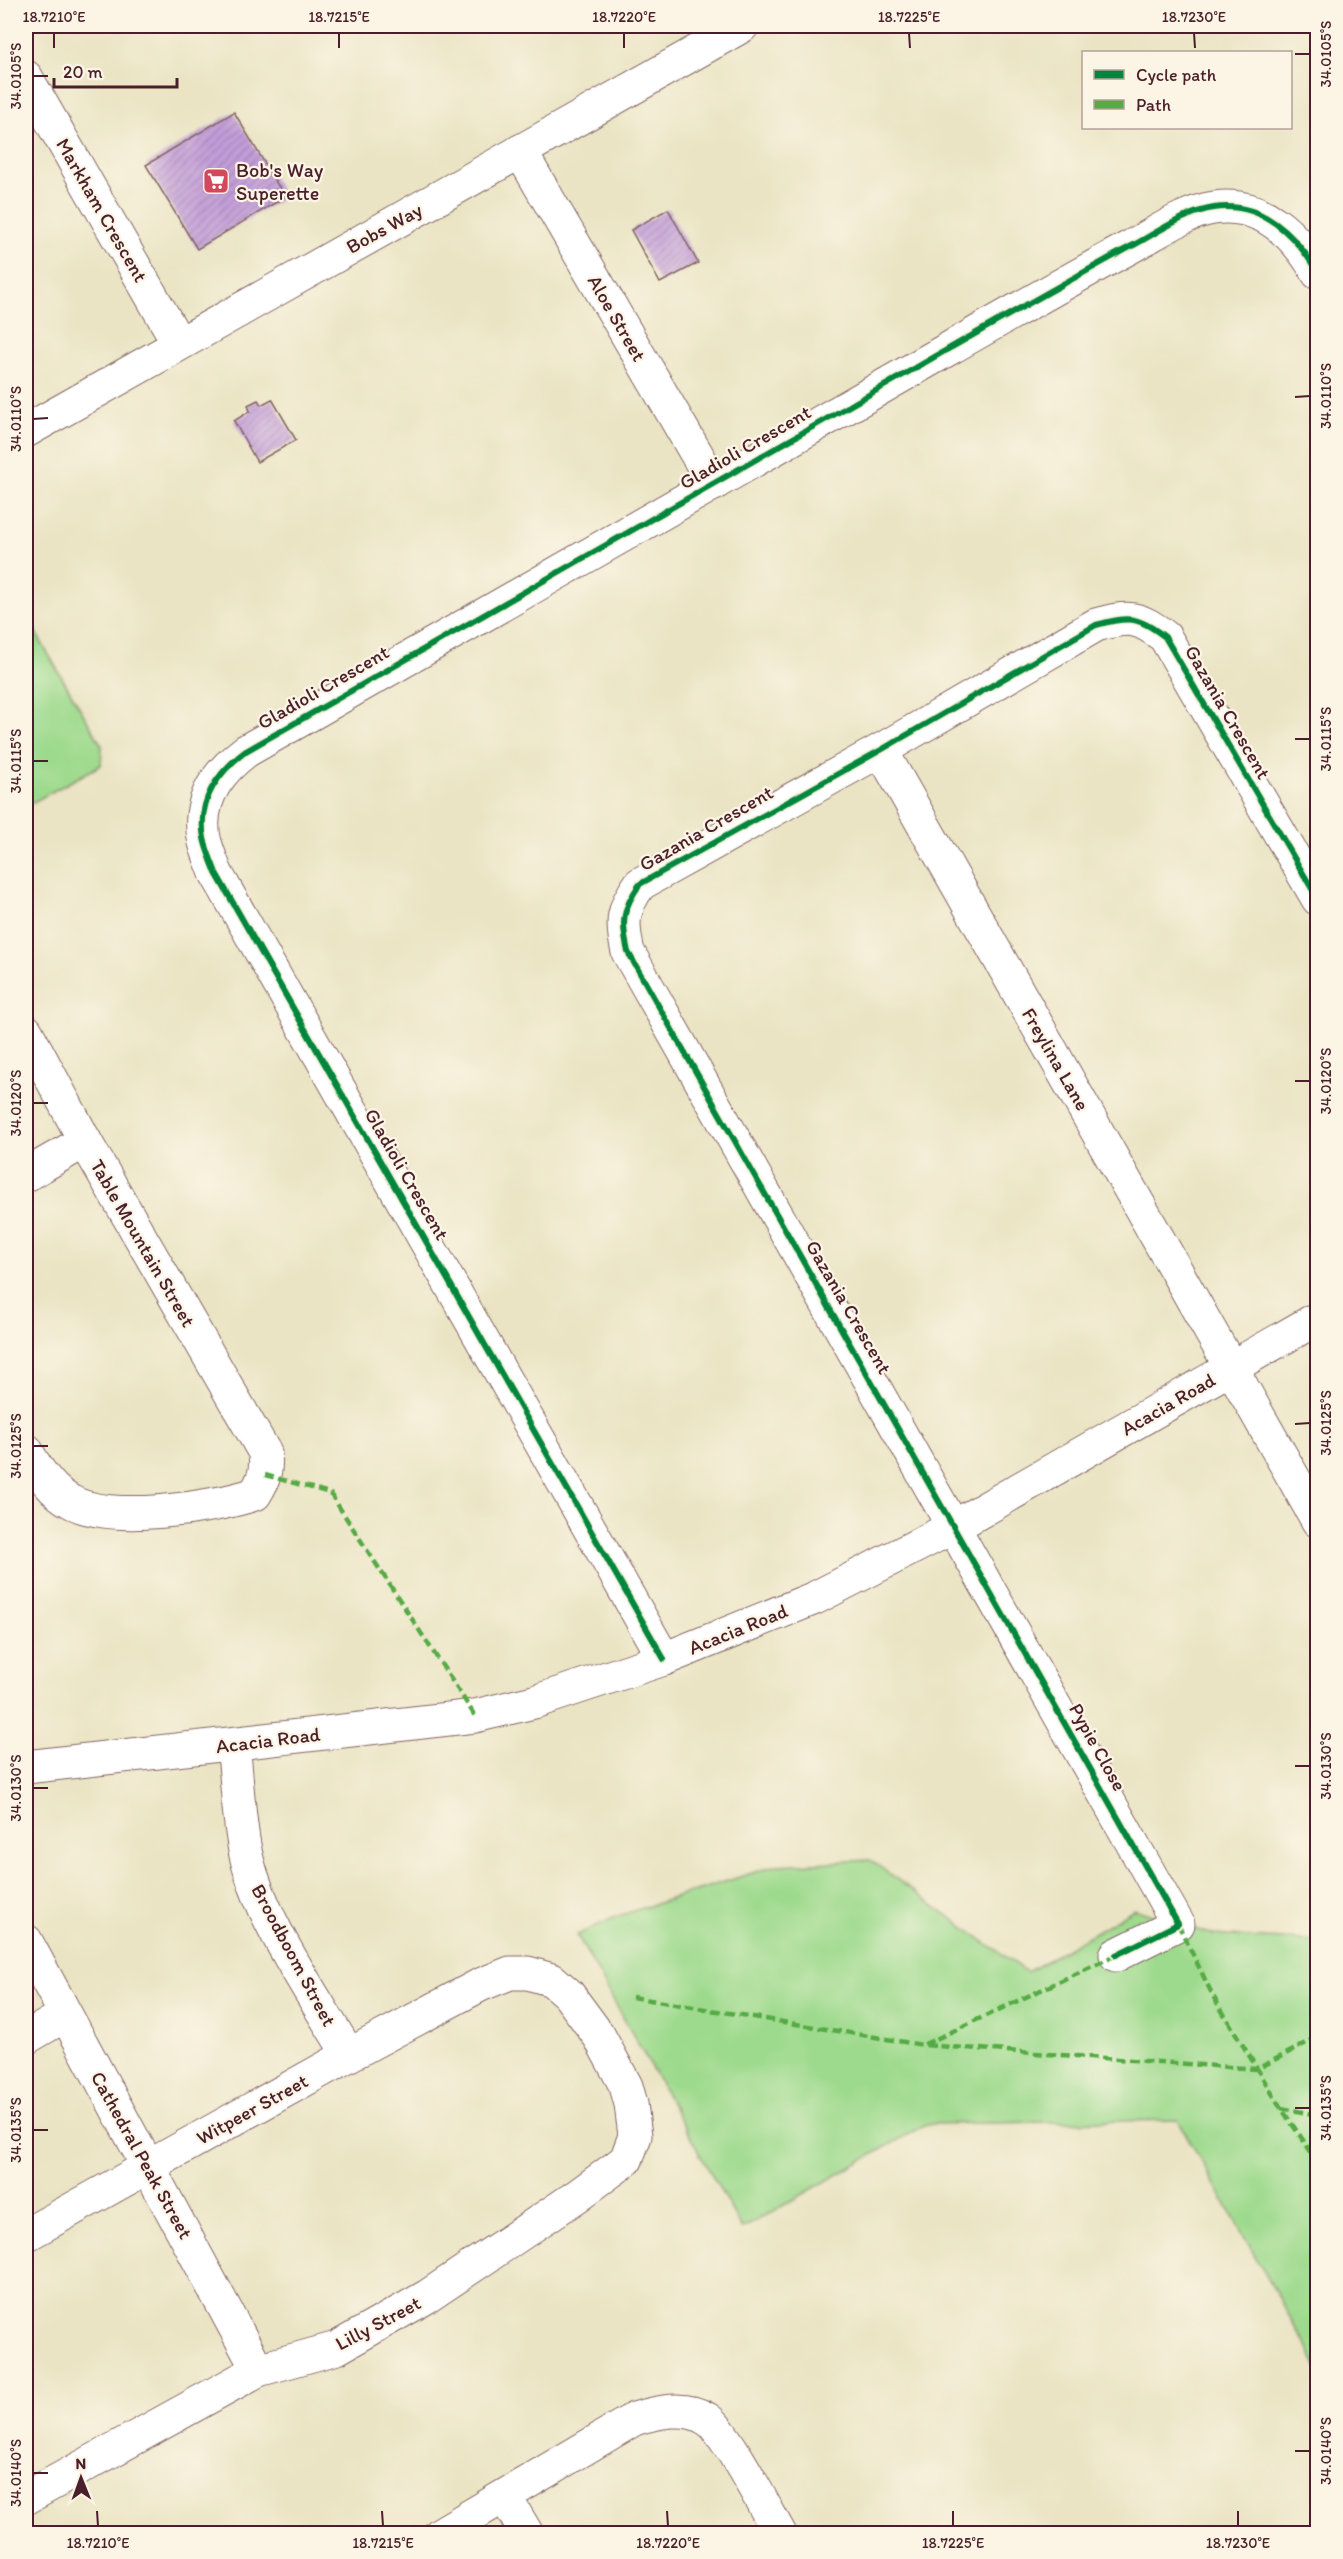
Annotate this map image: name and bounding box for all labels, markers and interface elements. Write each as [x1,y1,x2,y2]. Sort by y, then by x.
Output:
text: 18.7210°E [22,8,86,26]
text: 18.7215°E [308,8,370,26]
text: 18.7220°E [592,8,656,26]
text: 18.7225°E [878,8,940,26]
text: 18.7230°E [1162,8,1226,26]
text: 34.0105°S [1317,20,1335,88]
text: 34.0105°S [7,42,25,110]
scale bar [54,51,177,89]
legend [1082,51,1292,129]
text: 20 m [63,61,103,83]
text: Cycle path [1136,64,1217,86]
text: Path [1136,94,1171,116]
street label: Markham Crescent [51,134,153,286]
place label: Bob's Way Superette [236,158,324,205]
supermarket icon: Bob's Way Superette [201,166,231,196]
street label: Bobs Way [342,197,427,259]
street label: Aloe Street [583,270,651,366]
text: 34.0110°S [1317,363,1335,429]
text: 34.0110°S [7,386,25,452]
street label: Gladioli Crescent [675,399,816,494]
street label: Gladioli Crescent [253,639,394,734]
street label: Gazania Crescent [1180,641,1276,783]
text: 34.0115°S [1317,707,1335,771]
text: 34.0115°S [7,729,25,793]
street label: Gazania Crescent [635,780,777,876]
street label: Freylina Lane [1017,1003,1095,1115]
text: 34.0120°S [1317,1047,1335,1115]
text: 34.0120°S [7,1069,25,1137]
street label: Gladioli Crescent [360,1104,455,1245]
street label: Table Mountain Street [85,1155,201,1331]
street label: Gazania Crescent [801,1236,897,1378]
street label: Acacia Road [1117,1367,1219,1441]
text: 34.0125°S [1317,1390,1335,1456]
text: 34.0125°S [7,1413,25,1479]
street label: Acacia Road [685,1598,791,1660]
street label: Pypie Close [1064,1699,1132,1795]
street label: Acacia Road [215,1722,321,1758]
text: 34.0130°S [1317,1732,1335,1800]
text: 34.0130°S [7,1754,25,1822]
street label: Broodboom Street [246,1880,342,2030]
street label: Cathedral Peak Street [86,2067,198,2243]
street label: Witpeer Street [192,2068,312,2150]
text: 34.0135°S [1317,2075,1335,2141]
text: 34.0135°S [7,2097,25,2163]
street label: Lilly Street [331,2290,425,2356]
text: 34.0140°S [1317,2417,1335,2485]
text: 34.0140°S [7,2439,25,2507]
north arrow [51,2448,111,2508]
text: N [75,2454,86,2473]
text: 18.7210°E [66,2534,130,2552]
text: 18.7215°E [352,2534,414,2552]
text: 18.7220°E [636,2534,700,2552]
text: 18.7225°E [922,2534,984,2552]
text: 18.7230°E [1206,2534,1270,2552]

